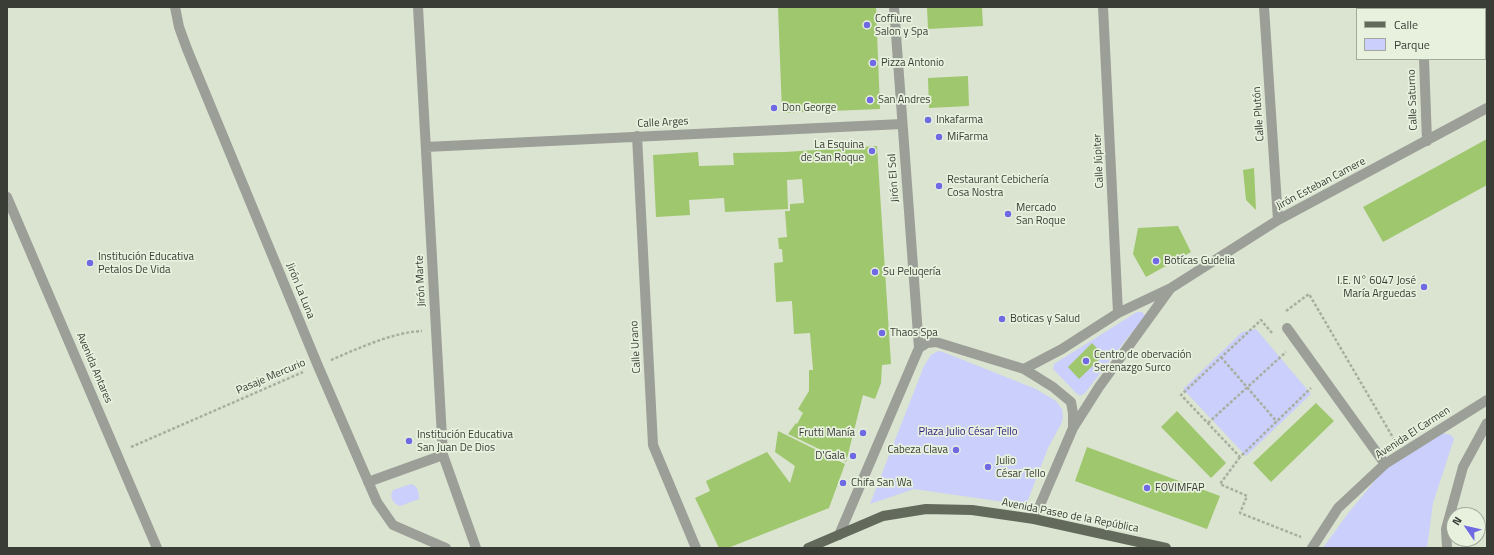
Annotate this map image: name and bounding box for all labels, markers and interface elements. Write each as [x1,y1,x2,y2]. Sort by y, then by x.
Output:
legend [1356,8,1486,60]
place label: Coffiure Salon y Spa [875,12,928,38]
text: Calle [1394,15,1418,34]
marker: Coffiure Salon y Spa [862,20,872,30]
text: Parque [1394,35,1430,54]
place label: Pizza Antonio [881,56,944,70]
marker: Pizza Antonio [868,58,878,68]
street label: Calle Saturno [1405,69,1421,131]
street label: Calle Plutón [1250,86,1268,142]
place label: San Andres [878,93,930,107]
marker: San Andres [865,95,875,105]
place label: Don George [782,101,836,115]
marker: Don George [769,103,779,113]
place label: Inkafarma [936,113,983,127]
street label: Calle Arges [637,115,689,131]
marker: Inkafarma [923,115,933,125]
place label: MiFarma [947,130,988,144]
marker: MiFarma [934,132,944,142]
street label: Calle Júpiter [1091,133,1107,189]
place label: La Esquina de San Roque [801,138,864,164]
marker: La Esquina de San Roque [867,146,877,156]
street label: Jirón El Sol [886,153,902,203]
street label: Jirón Esteban Camere [1274,155,1368,213]
place label: Restaurant Cebichería Cosa Nostra [947,173,1049,199]
marker: Restaurant Cebichería Cosa Nostra [934,181,944,191]
place label: Mercado San Roque [1016,201,1065,227]
marker: Mercado San Roque [1003,209,1013,219]
place label: Institución Educativa Petalos De Vida [98,250,194,276]
place label: Botícas Gudelia [1164,254,1235,268]
street label: Jirón Marte [413,255,429,307]
marker: Botícas Gudelia [1151,256,1161,266]
marker: Institución Educativa Petalos De Vida [85,258,95,268]
street label: Jirón La Luna [283,261,317,321]
place label: Su Peluqería [883,265,941,279]
marker: Su Peluqería [870,267,880,277]
place label: I.E. N° 6047 José María Arguedas [1337,274,1416,300]
marker: I.E. N° 6047 José María Arguedas [1419,282,1429,292]
place label: Boticas y Salud [1010,312,1080,326]
marker: Boticas y Salud [997,314,1007,324]
street label: Calle Urano [628,320,644,374]
place label: Thaos Spa [890,326,938,340]
marker: Thaos Spa [877,328,887,338]
street label: Avenida Antares [73,331,115,405]
place label: Centro de obervación Serenazgo Surco [1094,348,1191,374]
street label: Pasaje Mercurio [234,356,308,398]
marker: Centro de obervación Serenazgo Surco [1081,356,1091,366]
street label: Avenida El Carmen [1373,404,1453,462]
park label: Plaza Julio César Tello [918,425,1018,439]
place label: Frutti Manía [799,426,855,440]
place label: Institución Educativa San Juan De Dios [417,428,513,454]
marker: Frutti Manía [858,428,868,438]
marker: Institución Educativa San Juan De Dios [404,436,414,446]
place label: Cabeza Clava [888,443,948,457]
marker: Cabeza Clava [951,445,961,455]
place label: D'Gala [815,449,845,463]
marker: D'Gala [848,451,858,461]
place label: Julio César Tello [996,454,1046,480]
marker: Julio César Tello [983,462,993,472]
place label: Chifa San Wa [851,476,912,490]
marker: Chifa San Wa [838,478,848,488]
place label: FOVIMFAP [1155,481,1205,495]
marker: FOVIMFAP [1142,483,1152,493]
street label: Avenida Paseo de la República [1000,496,1140,536]
north arrow [1446,507,1486,547]
text: N [1448,513,1466,528]

